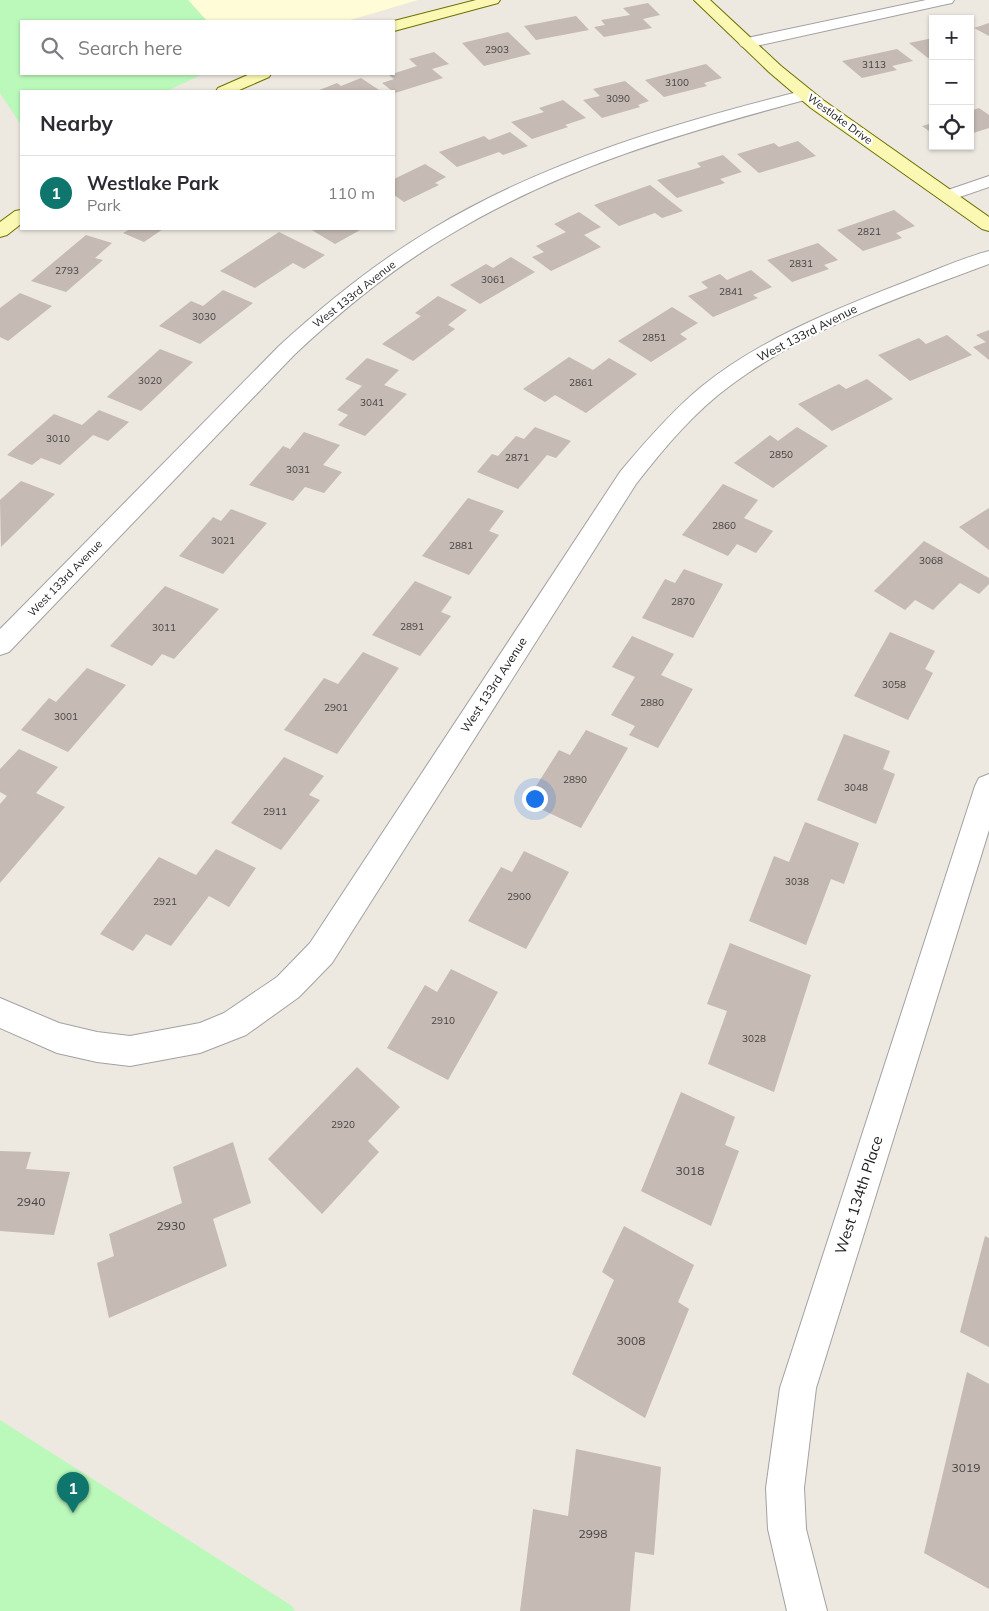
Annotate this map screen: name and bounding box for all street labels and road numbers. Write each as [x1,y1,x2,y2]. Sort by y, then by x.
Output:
street label: Westlake Drive [805,91,875,147]
street label: West 133rd Avenue [310,257,398,331]
street label: West 133rd Avenue [754,301,859,364]
street label: West 133rd Avenue [25,537,105,619]
street label: West 133rd Avenue [457,634,530,735]
street label: West 134th Place [830,1133,887,1256]

